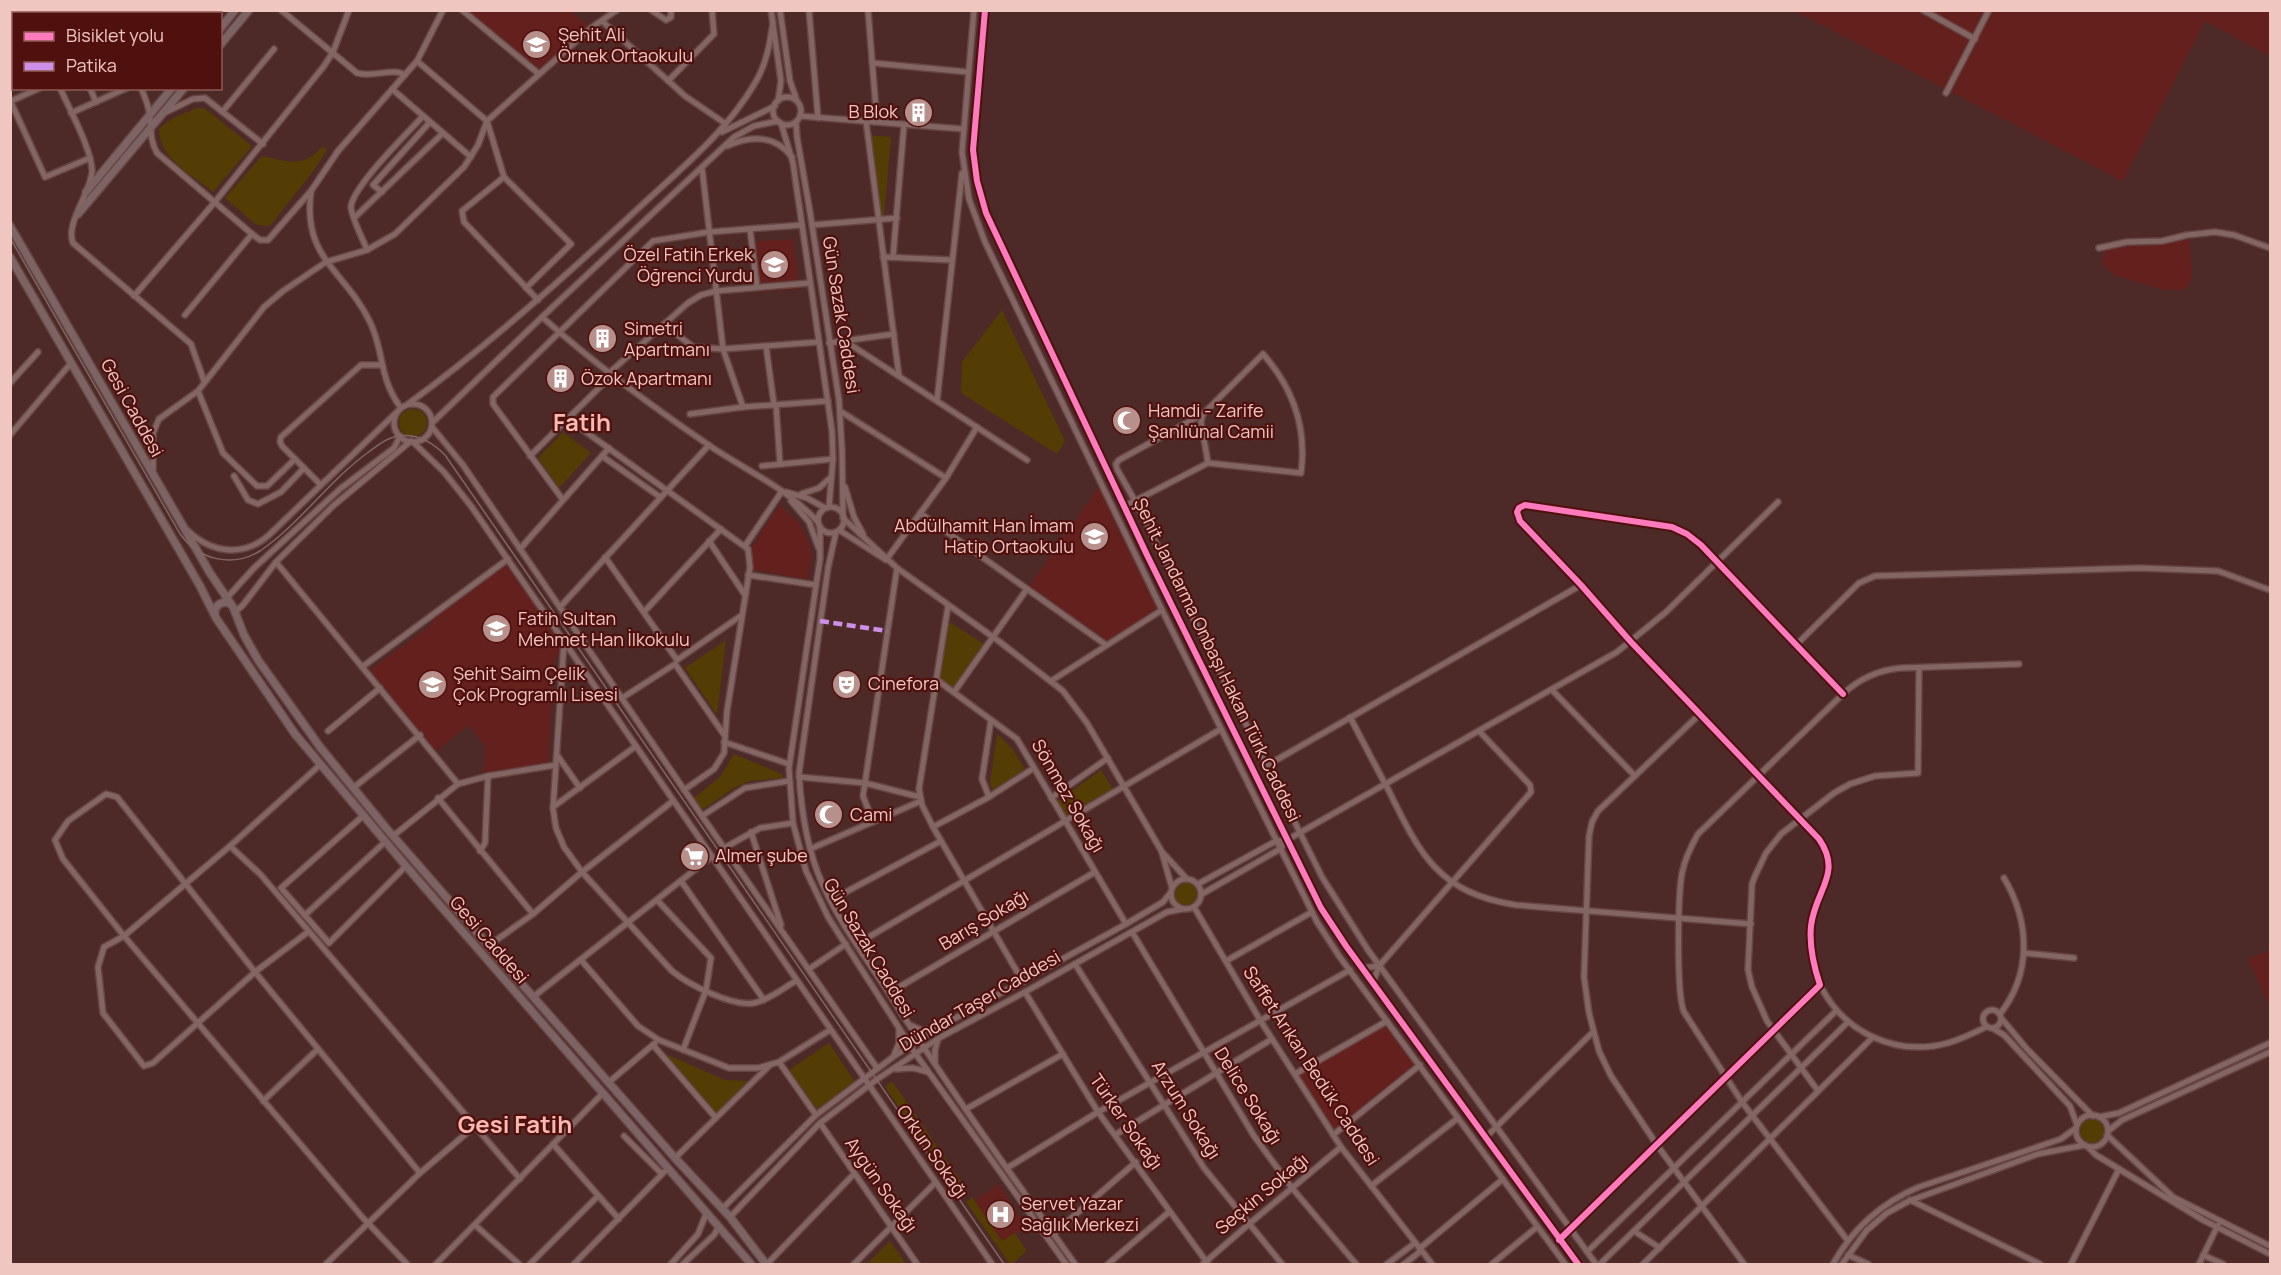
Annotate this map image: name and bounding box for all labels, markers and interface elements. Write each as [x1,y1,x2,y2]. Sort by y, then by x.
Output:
legend [12,12,222,90]
place label: Şehit Ali Örnek Ortaokulu [558,22,693,67]
text: Bisiklet yolu [66,23,164,47]
school or university icon: Şehit Ali Örnek Ortaokulu [521,29,553,61]
text: Patika [66,53,117,77]
building icon: B Blok [903,96,935,128]
place label: B Blok [849,99,899,123]
street label: Gün Sazak Caddesi [818,235,866,395]
place label: Özel Fatih Erkek Öğrenci Yurdu [623,242,754,287]
school or university icon: Özel Fatih Erkek Öğrenci Yurdu [758,249,790,281]
place label: Simetri Apartmanı [624,316,710,361]
building icon: Simetri Apartmanı [587,323,619,355]
street label: Gesi Caddesi [96,354,170,461]
building icon: Özok Apartmanı [544,363,576,395]
place label: Özok Apartmanı [581,366,712,390]
place label: Hamdi - Zarife Şanlıünal Camii [1148,398,1274,443]
district label: Fatih [553,405,611,438]
mosque icon: Hamdi - Zarife Şanlıünal Camii [1111,405,1143,437]
street label: Şehit Jandarma Onbaşı Hakan Türk Caddesi [1129,494,1307,825]
place label: Abdülhamit Han İmam Hatip Ortaokulu [894,513,1074,558]
school or university icon: Abdülhamit Han İmam Hatip Ortaokulu [1079,520,1111,552]
place label: Fatih Sultan Mehmet Han İlkokulu [518,606,690,651]
school or university icon: Fatih Sultan Mehmet Han İlkokulu [481,613,513,645]
place label: Şehit Saim Çelik Çok Programlı Lisesi [453,661,618,706]
school or university icon: Şehit Saim Çelik Çok Programlı Lisesi [416,668,448,700]
theatre icon: Cinefora [831,668,863,700]
place label: Cinefora [868,671,939,695]
street label: Sönmez Sokağı [1027,735,1111,856]
mosque icon: Cami [813,799,845,831]
place label: Cami [850,802,892,826]
supermarket icon: Almer şube [678,840,710,872]
place label: Almer şube [715,843,808,867]
street label: Gün Sazak Caddesi [819,873,921,1022]
street label: Barış Sokağı [934,883,1033,955]
street label: Gesi Caddesi [445,890,535,988]
street label: Dündar Taşer Caddesi [895,944,1064,1056]
street label: Saffet Arıkan Bedük Caddesi [1238,961,1385,1170]
street label: Delice Sokağı [1209,1042,1288,1149]
street label: Arzum Sokağı [1147,1055,1227,1164]
street label: Türker Sokağı [1085,1069,1169,1174]
street label: Orkun Sokağı [892,1100,974,1203]
district label: Gesi Fatih [458,1107,572,1140]
street label: Aygün Sokağı [840,1132,923,1237]
street label: Seçkin Sokağı [1210,1147,1313,1239]
place label: Servet Yazar Sağlık Merkezi [1021,1191,1139,1236]
hospital icon: Servet Yazar Sağlık Merkezi [984,1198,1016,1230]

